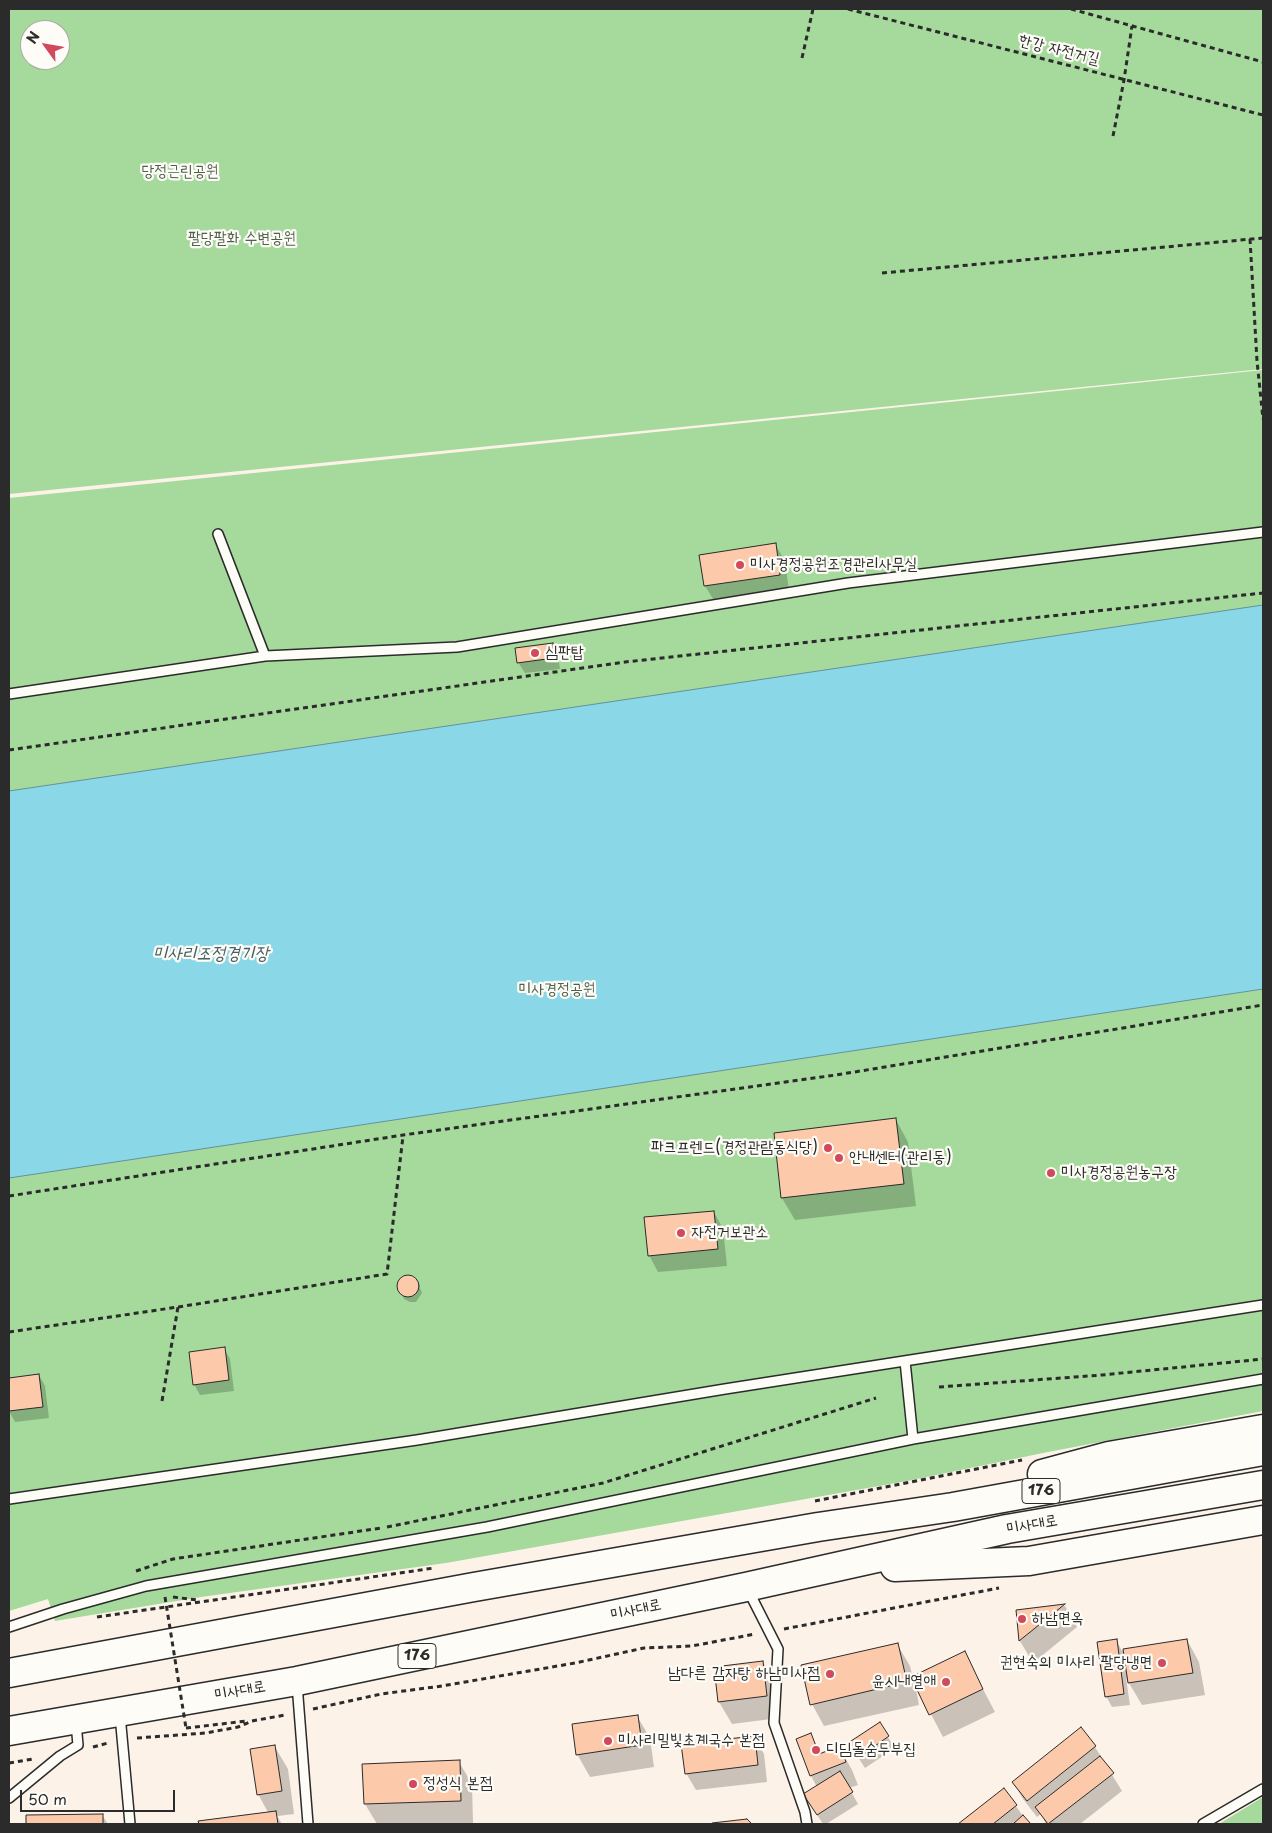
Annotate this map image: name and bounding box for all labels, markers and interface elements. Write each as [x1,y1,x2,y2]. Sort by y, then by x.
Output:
north arrow [20,20,70,70]
text: N [21,27,45,48]
street label: 한강 자전거길 [1017,31,1101,69]
park label: 당정근린공원 [141,162,219,182]
park label: 팔당팔화 수변공원 [188,229,296,249]
place label: 미사경정공원조경관리사무실 [750,555,917,575]
marker: 미사경정공원조경관리사무실 [734,559,746,571]
place label: 심판탑 [545,643,584,663]
marker: 심판탑 [529,647,541,659]
water label: 미사리조정경기장 [153,943,269,965]
park label: 미사경정공원 [518,980,596,1000]
place label: 파크프렌드(경정관람동식당) [651,1138,818,1158]
marker: 파크프렌드(경정관람동식당) [822,1142,834,1154]
place label: 안내센터(관리동) [849,1148,952,1168]
marker: 안내센터(관리동) [833,1152,845,1164]
place label: 미사경정공원농구장 [1061,1163,1177,1183]
marker: 미사경정공원농구장 [1045,1167,1057,1179]
place label: 자전거보관소 [691,1223,768,1243]
marker: 자전거보관소 [675,1227,687,1239]
road number: 176 [1022,1478,1060,1504]
street label: 미사대로 [1005,1511,1059,1539]
street label: 미사대로 [609,1595,663,1625]
place label: 하남면옥 [1032,1609,1084,1629]
marker: 하남면옥 [1016,1613,1028,1625]
road number: 176 [398,1644,436,1668]
place label: 권현숙의 미사리 팔당냉면 [1000,1653,1152,1673]
marker: 권현숙의 미사리 팔당냉면 [1156,1657,1168,1669]
place label: 남다른 감자탕 하남미사점 [668,1664,820,1684]
marker: 남다른 감자탕 하남미사점 [824,1668,836,1680]
place label: 윤시내열애 [872,1672,936,1692]
marker: 윤시내열애 [940,1676,952,1688]
street label: 미사대로 [213,1677,267,1705]
place label: 미사리밀빛초계국수 본점 [618,1731,765,1751]
marker: 미사리밀빛초계국수 본점 [602,1735,614,1747]
place label: 디딤돌숨두부집 [826,1740,916,1760]
marker: 디딤돌숨두부집 [810,1744,822,1756]
place label: 정성식 본점 [423,1774,493,1794]
marker: 정성식 본점 [407,1778,419,1790]
scale bar [22,1780,178,1812]
text: 50 m [28,1787,67,1810]

